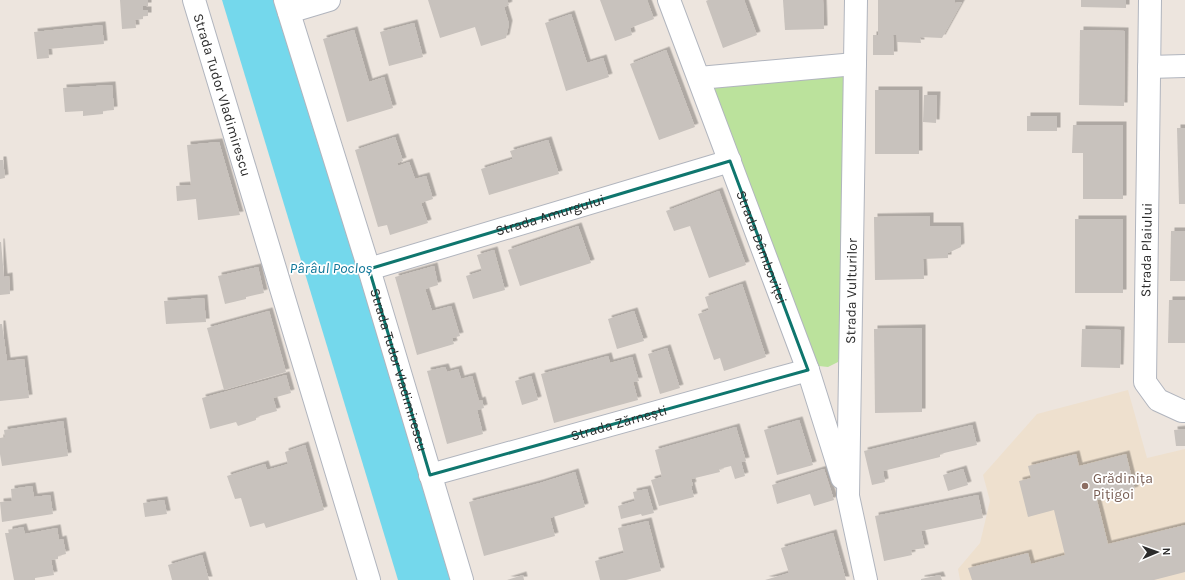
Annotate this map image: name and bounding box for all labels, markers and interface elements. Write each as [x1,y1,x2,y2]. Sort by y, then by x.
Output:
street label: Strada Tudor Vladimirescu [190,11,255,178]
street label: Strada Dâmboviței [732,188,790,306]
street label: Strada Amurgului [493,191,607,240]
street label: Strada Plaiului [1137,203,1156,297]
street label: Strada Vulturilor [842,237,861,344]
water label: Pârâul Pocloș [290,259,372,277]
street label: Strada Tudor Vladimirescu [366,286,431,453]
street label: Strada Zărnești [569,402,669,445]
place label: Grădinița Pițigoi [1093,470,1153,503]
marker: Grădinița Pițigoi [1080,481,1090,491]
north arrow [1137,532,1177,572]
text: N [1160,547,1173,556]

